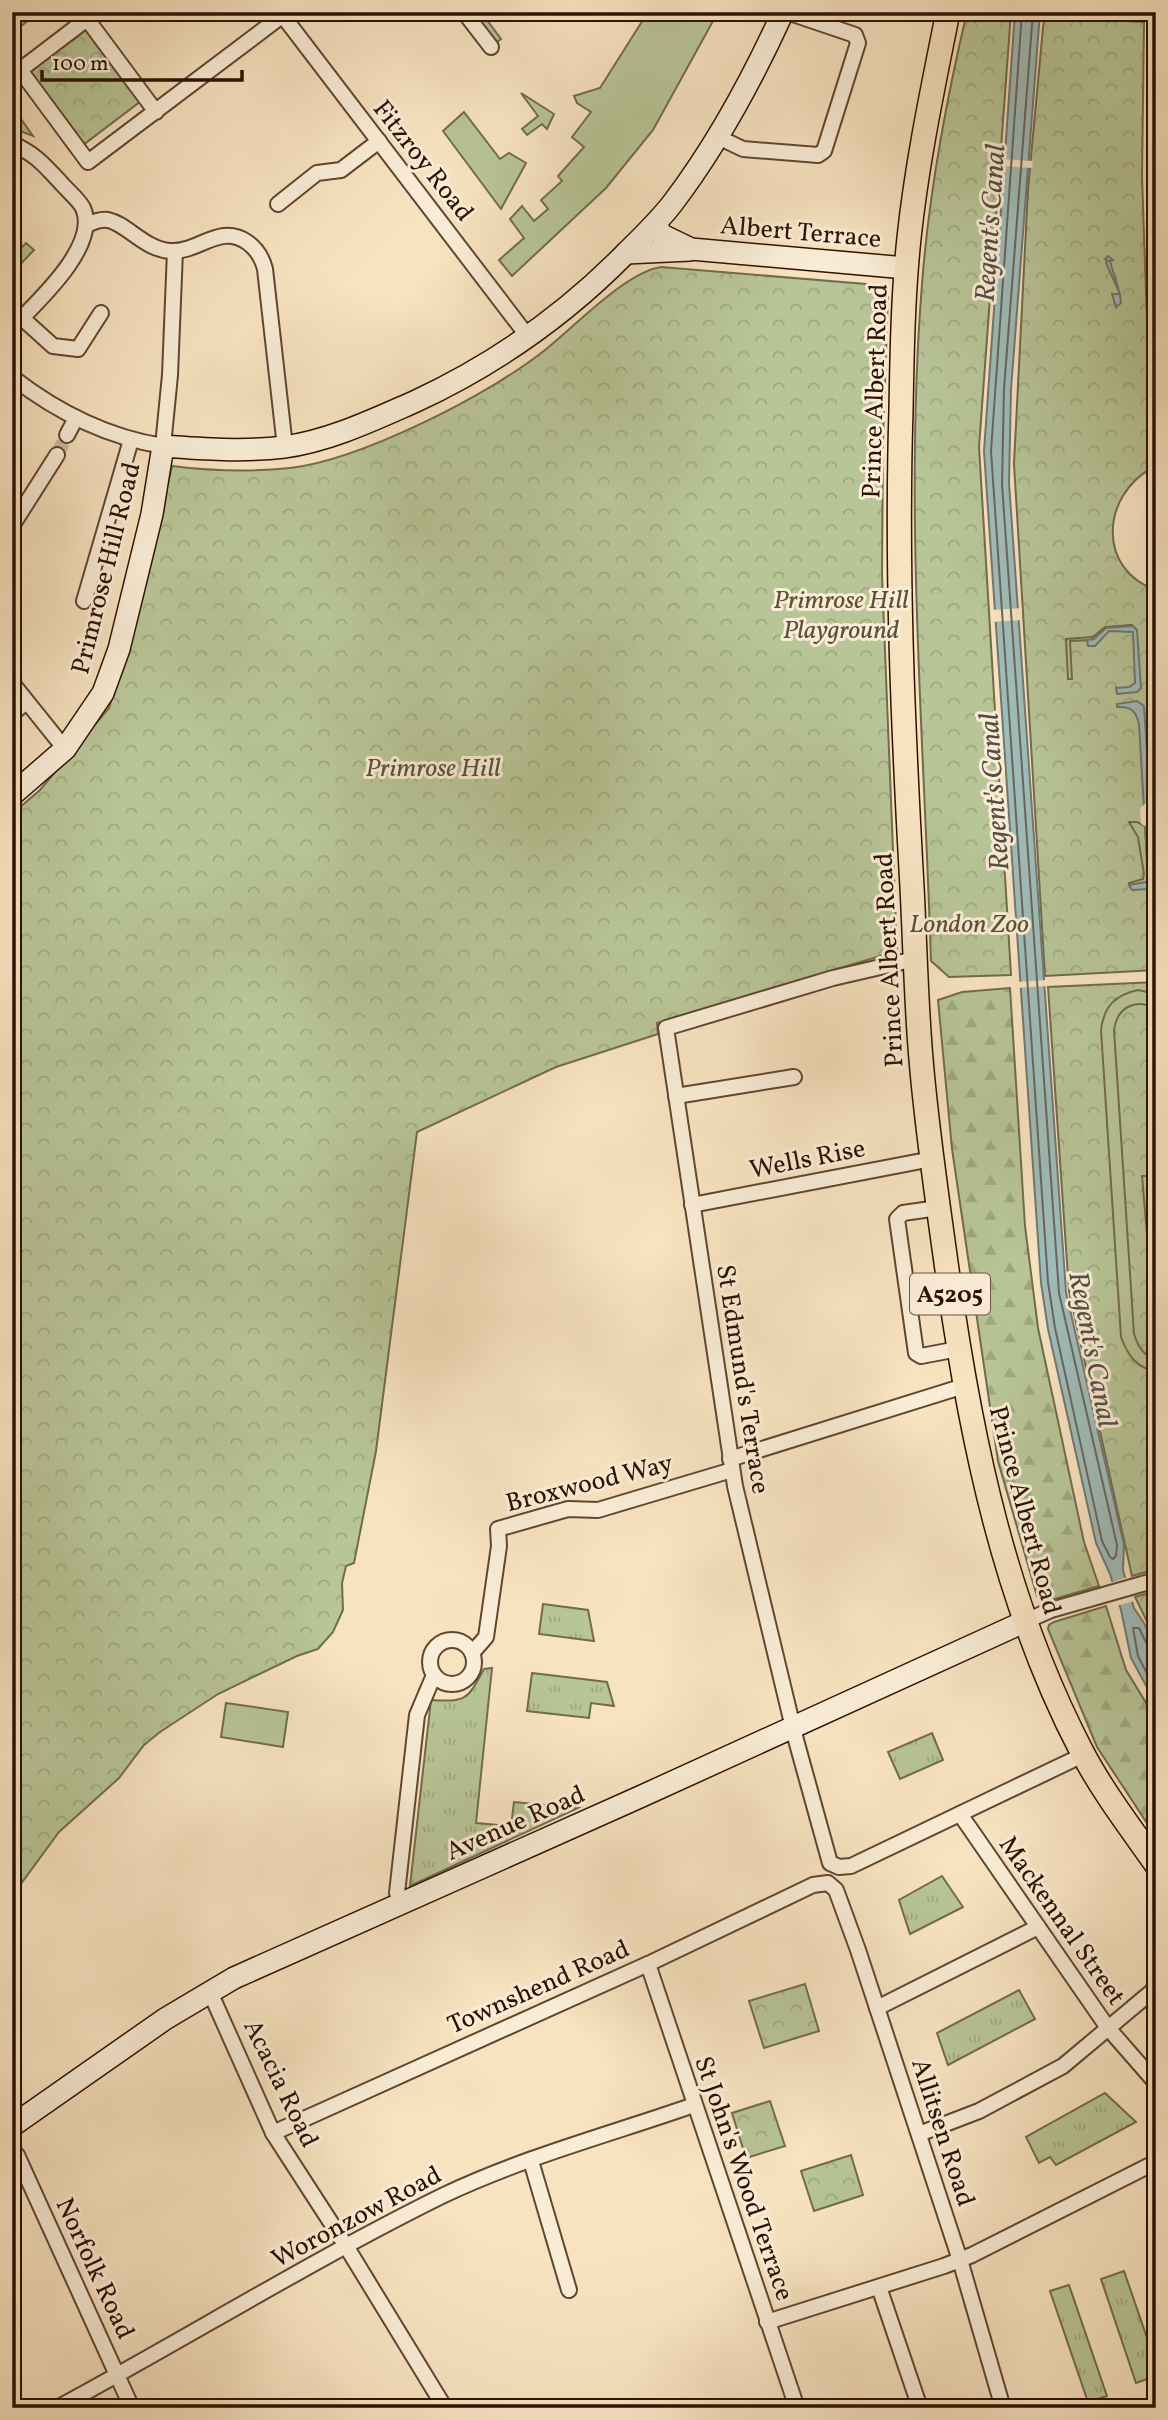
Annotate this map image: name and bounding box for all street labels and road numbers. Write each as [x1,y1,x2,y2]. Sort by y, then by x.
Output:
street label: Fitzroy Road [363,93,481,230]
street label: Albert Terrace [719,208,883,258]
street label: Prince Albert Road [854,283,898,499]
street label: Primrose Hill Road [63,459,151,678]
street label: Prince Albert Road [866,852,914,1068]
street label: Wells Rise [746,1131,868,1189]
street label: St Edmund's Terrace [706,1262,778,1497]
road number: A5205 [910,1274,990,1314]
street label: Prince Albert Road [979,1402,1069,1619]
street label: Broxwood Way [502,1446,677,1522]
street label: Avenue Road [440,1777,591,1871]
street label: Mackennal Street [989,1829,1133,2013]
street label: Townshend Road [442,1932,636,2044]
street label: Acacia Road [234,2014,327,2154]
street label: St John's Wood Terrace [684,2052,802,2306]
street label: Allitsen Road [901,2054,983,2211]
street label: Woronzow Road [266,2158,448,2278]
street label: Norfolk Road [46,2192,143,2345]

